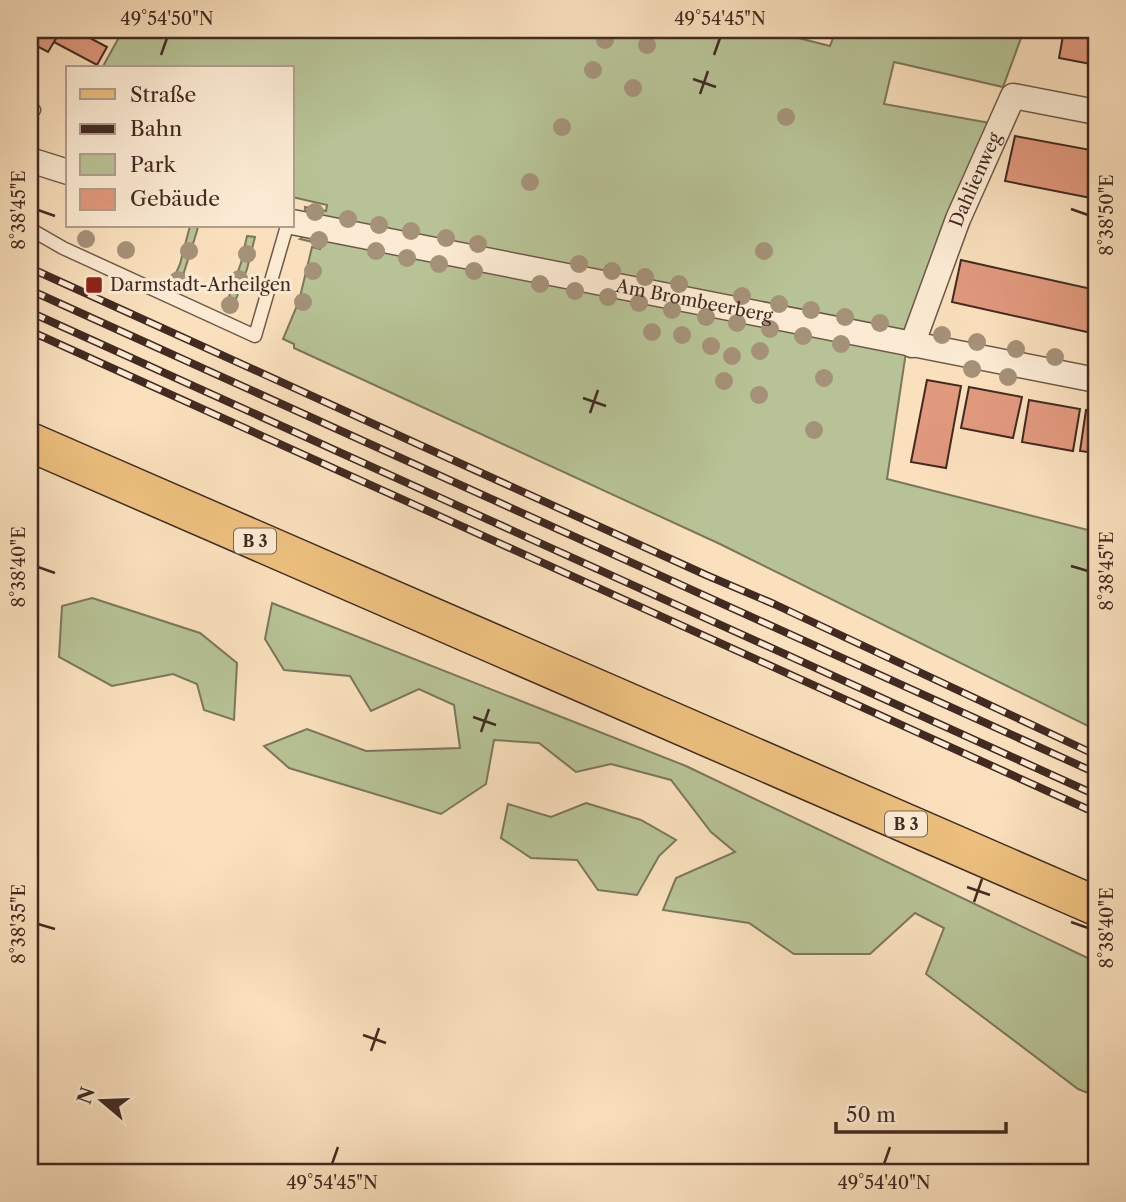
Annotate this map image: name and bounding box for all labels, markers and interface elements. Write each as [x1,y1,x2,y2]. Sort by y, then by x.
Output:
text: 49°54'50"N [120,8,214,30]
text: 49°54'45"N [674,8,766,30]
legend [66,66,294,228]
text: Straße [130,82,196,107]
text: Bahn [130,116,182,141]
street label: Dahlienweg [945,129,1006,230]
text: Park [130,152,176,177]
text: 8°38'45"E [8,170,30,250]
text: 8°38'50"E [1096,174,1118,256]
text: Gebäude [130,186,220,211]
place label: Darmstadt-Arheilgen [110,274,291,296]
marker: Darmstadt-Arheilgen [84,275,104,295]
street label: Am Brombeerberg [613,275,775,327]
text: 8°38'40"E [8,526,30,608]
road number: B 3 [234,528,276,554]
text: 8°38'45"E [1096,531,1118,611]
road number: B 3 [885,811,927,836]
text: 8°38'35"E [8,884,30,964]
text: 8°38'40"E [1096,887,1118,969]
north arrow [66,1066,136,1136]
text: N [73,1084,100,1107]
scale bar [836,1090,1005,1134]
text: 50 m [846,1102,896,1127]
text: 49°54'45"N [286,1172,378,1194]
text: 49°54'40"N [837,1172,931,1194]

